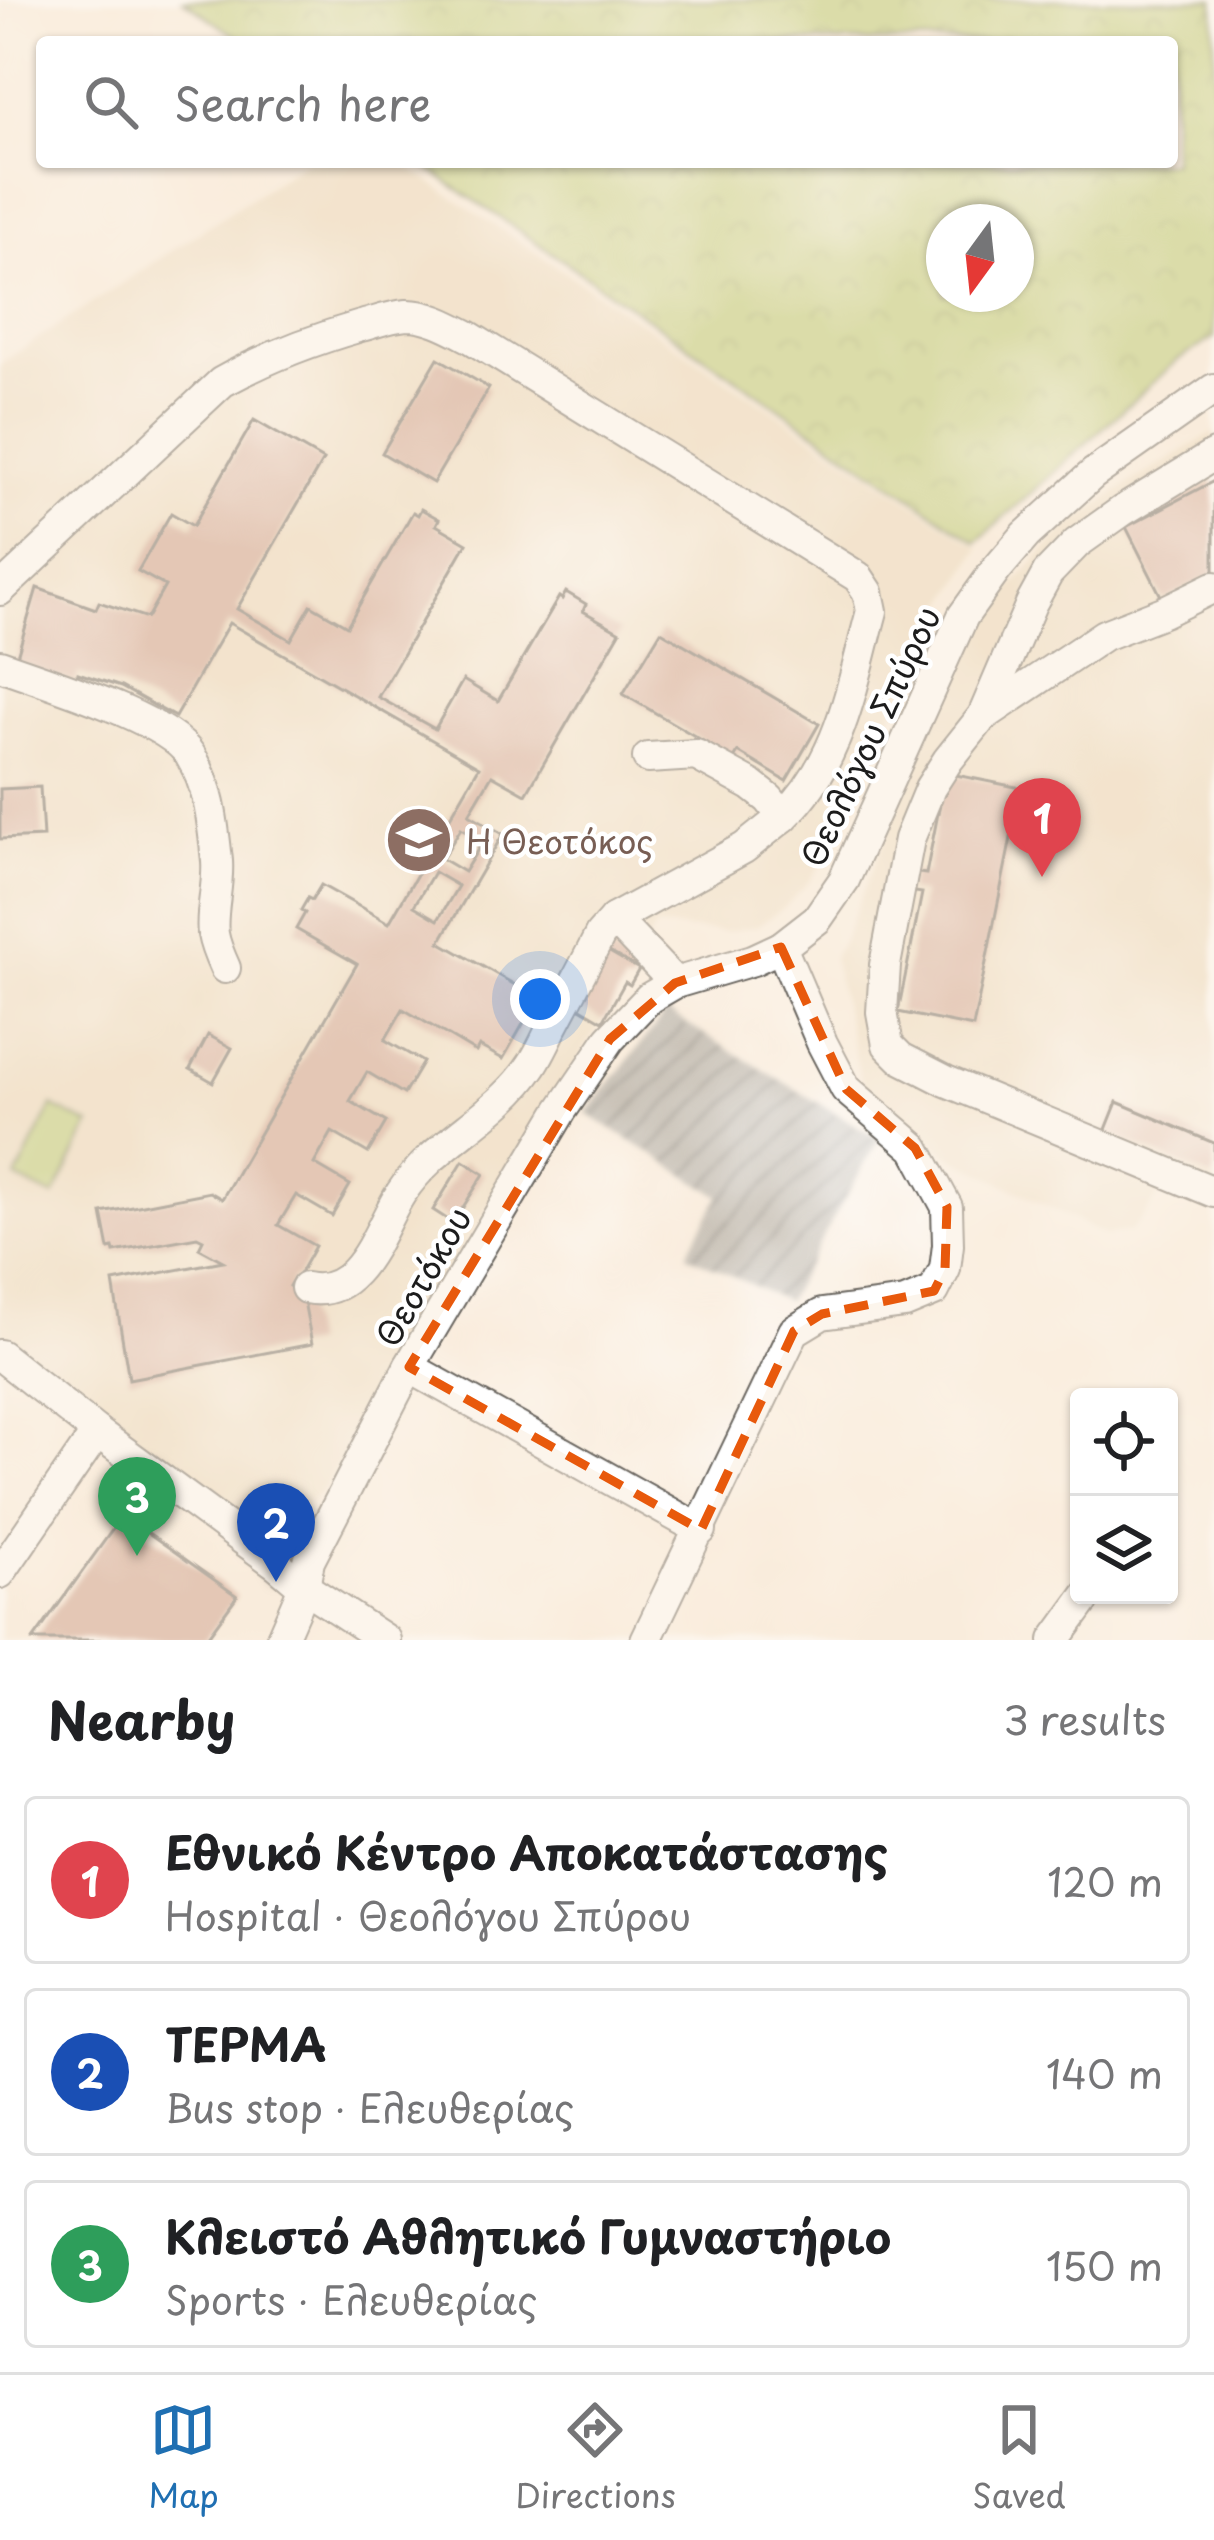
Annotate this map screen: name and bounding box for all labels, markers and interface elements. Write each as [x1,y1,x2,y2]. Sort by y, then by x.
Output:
search box [36,36,1178,168]
text: Search here [174,68,431,136]
icon: search [78,69,144,135]
north arrow [926,204,1034,312]
street label: Θεολόγου Σπύρου [787,597,951,875]
pin: 1 [1003,778,1081,877]
school or university icon: Η Θεοτόκος [384,805,454,875]
place label: Η Θεοτόκος [466,815,653,865]
your location [510,969,570,1029]
street label: Θεοτόκου [362,1197,482,1355]
map controls [1070,1388,1178,1604]
button: locate [1070,1388,1178,1496]
pin: 3 [98,1457,176,1556]
pin: 2 [237,1483,315,1582]
button: layers [1070,1496,1178,1604]
text: Nearby [48,1680,235,1757]
text: 3 results [1003,1689,1166,1748]
text: Εθνικό Κέντρο Αποκατάστασης [165,1817,888,1885]
text: 1 [81,1851,99,1910]
text: 120 m [1047,1851,1163,1910]
text: Hospital · Θεολόγου Σπύρου [165,1885,691,1944]
text: ΤΕΡΜΑ [165,2009,327,2077]
text: 2 [76,2043,104,2102]
text: 140 m [1046,2043,1163,2102]
text: Bus stop · Ελευθερίας [165,2077,574,2136]
text: Κλειστό Αθλητικό Γυμναστήριο [165,2201,891,2269]
text: 3 [77,2235,103,2294]
text: 150 m [1046,2235,1163,2294]
text: Sports · Ελευθερίας [165,2269,537,2328]
tab: Map [148,2397,219,2519]
tab: Directions [515,2397,676,2519]
tab: Saved [972,2397,1066,2519]

